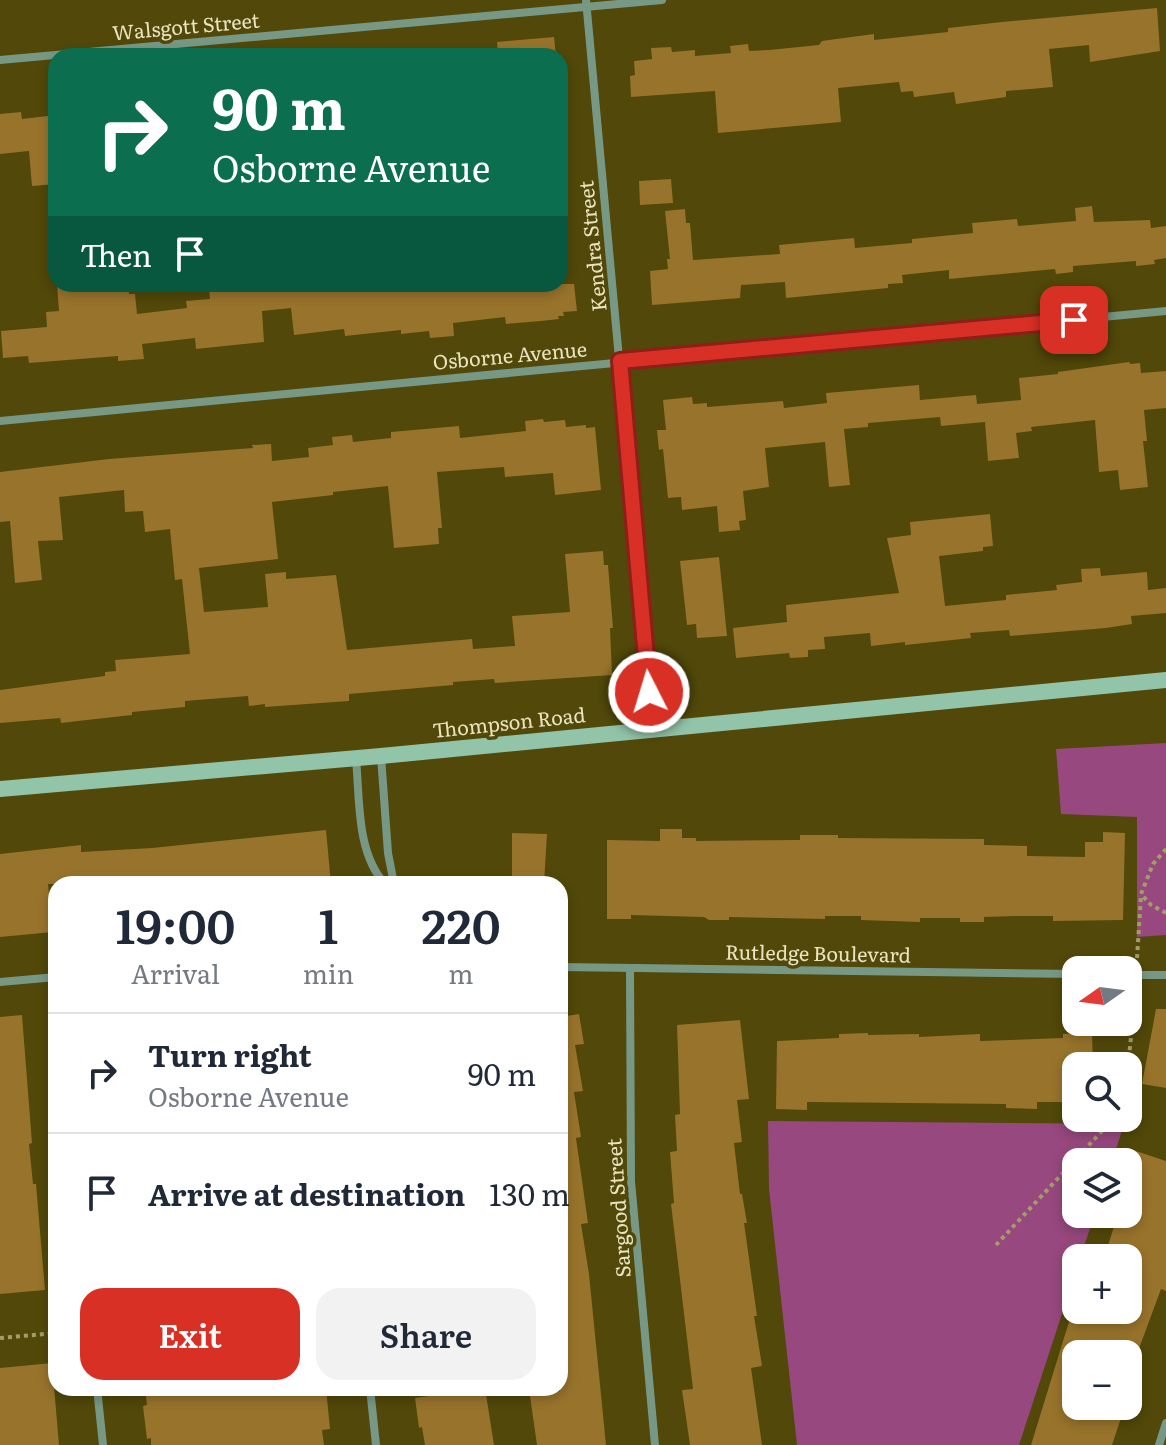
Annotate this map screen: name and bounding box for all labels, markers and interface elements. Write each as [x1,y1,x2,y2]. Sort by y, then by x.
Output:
street label: Walsgott Street [111,4,261,46]
text: 90 m [212,64,346,147]
icon: right [80,80,184,184]
text: Osborne Avenue [212,140,490,193]
street label: Kendra Street [569,179,613,313]
text: Then [80,232,152,276]
icon: arrive [168,232,212,276]
pin [1040,286,1108,354]
icon: arrive [1052,298,1096,342]
street label: Osborne Avenue [431,332,588,376]
position arrow [607,650,691,734]
street label: Thompson Road [431,698,587,744]
text: 19:00 [115,888,235,959]
text: 1 [318,888,338,959]
text: 220 [421,888,501,959]
street label: Rutledge Boulevard [725,935,911,969]
text: Arrival [131,953,220,992]
text: min [303,953,354,992]
text: m [448,953,474,992]
north arrow [1062,956,1142,1036]
map controls [1062,956,1142,1420]
text: Turn right [148,1032,312,1076]
icon: right [80,1051,124,1095]
text: 90 m [468,1051,536,1095]
button: search [1062,1052,1142,1132]
text: Osborne Avenue [148,1076,349,1115]
street label: Sargood Street [597,1138,637,1279]
button: layers [1062,1148,1142,1228]
icon: arrive [80,1171,124,1215]
text: Arrive at destination [148,1171,465,1215]
text: 130 m [489,1171,570,1215]
button: + [1062,1244,1142,1324]
button: Exit [80,1288,300,1380]
button: Share [316,1288,536,1380]
button: − [1062,1340,1142,1420]

